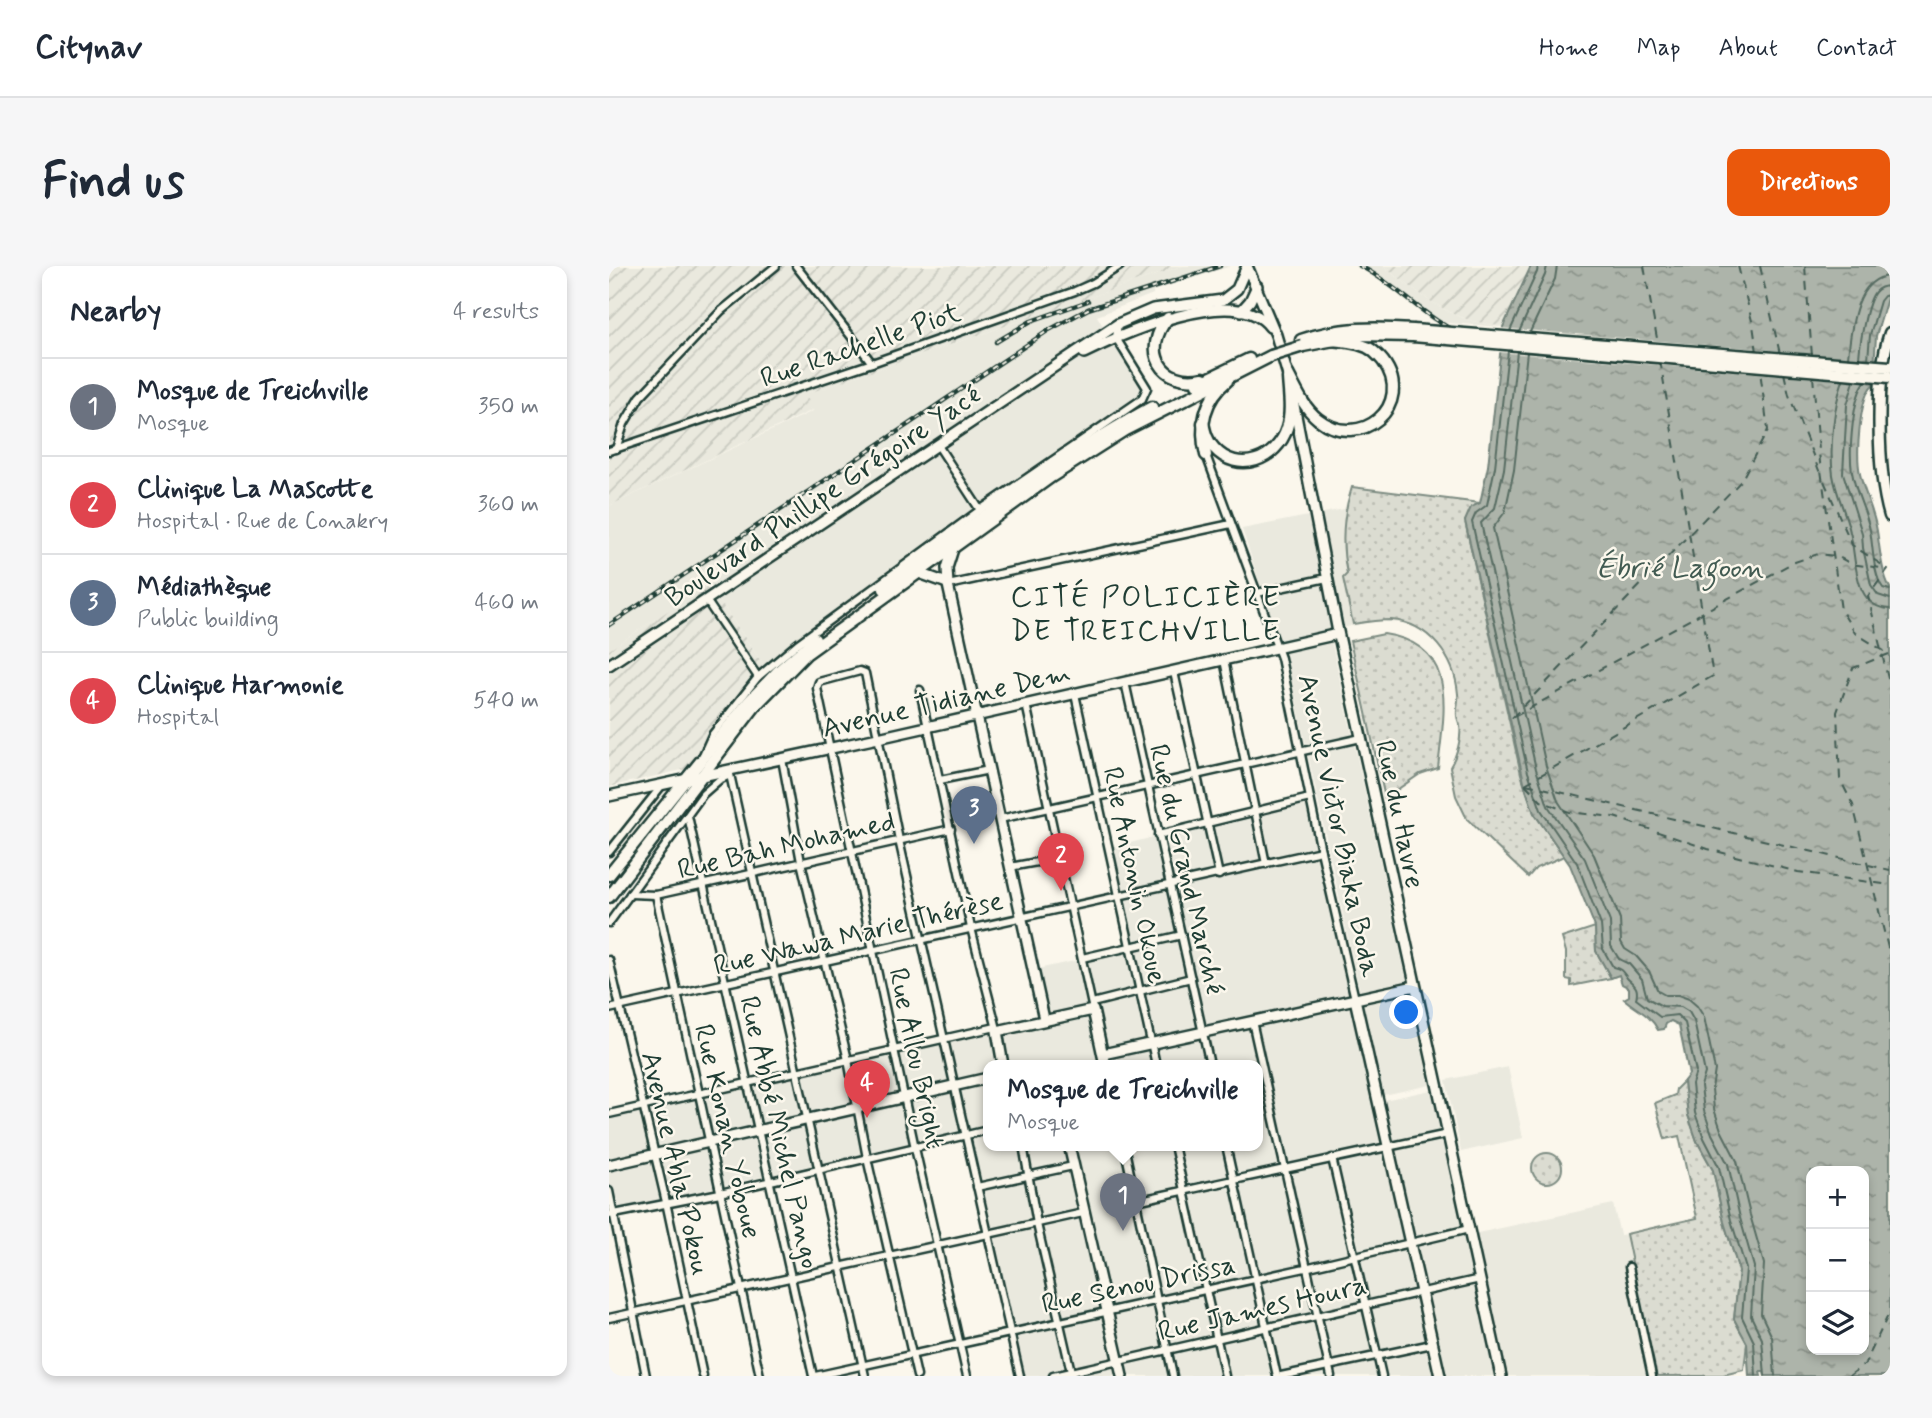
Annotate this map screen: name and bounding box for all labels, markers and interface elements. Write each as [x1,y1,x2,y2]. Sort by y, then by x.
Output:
text: Citynav [35,26,142,70]
text: Home [1539,33,1599,64]
text: Map [1637,33,1681,64]
text: About [1719,33,1778,64]
text: Contact [1816,33,1897,64]
button: Directions [1727,149,1890,216]
text: Find us [42,150,185,215]
text: Nearby [70,292,161,331]
street label: Rue Rachelle Piot [756,295,966,398]
text: 4 results [453,297,539,327]
text: Mosque de Treichville [137,375,369,409]
street label: Boulevard Phillipe Grégoire Yacé [658,377,989,617]
text: 1 [88,392,98,422]
text: 350 m [478,392,539,422]
text: Mosque [137,409,209,439]
text: Clinique La Mascotte [137,473,373,507]
text: 2 [87,490,99,520]
text: 360 m [478,490,539,520]
text: Hospital · Rue de Conakry [137,507,388,537]
water label: Ébrié Lagoon [1596,548,1764,592]
text: Médiathèque [137,571,271,605]
district label: CITÉ POLICIÈRE DE TREICHVILLE [1011,578,1281,651]
text: 3 [88,588,98,618]
text: 460 m [475,588,539,618]
text: Public building [137,605,279,635]
street label: Avenue Tidiane Dem [819,655,1074,748]
text: Clinique Harmonie [137,669,344,703]
street label: Avenue Victor Biaka Boda [1287,671,1388,980]
text: 4 [86,686,100,716]
text: 540 m [473,686,539,716]
text: Hospital [137,703,219,733]
street label: Rue du Havre [1365,737,1432,892]
street label: Rue du Grand Marché [1139,741,1232,998]
street label: Rue Antonin Okoue [1092,764,1175,987]
pin: 3 [951,786,997,844]
street label: Rue Bah Mohamed [674,803,899,889]
pin: 2 [1038,833,1084,891]
street label: Rue Wawa Marie Thérèse [710,883,1007,986]
street label: Rue Allou Bright [876,965,953,1153]
street label: Rue Abbé Michel Pango [729,993,828,1273]
your location [1389,995,1423,1029]
street label: Rue Konan Yoboue [684,1021,769,1243]
street label: Avenue Abla Pokou [631,1048,718,1279]
pin: 4 [844,1060,890,1118]
popup [983,1060,1263,1151]
text: Mosque de Treichville [1007,1074,1239,1108]
text: Mosque [1007,1108,1079,1138]
map controls [1806,1166,1869,1355]
button: + [1806,1166,1869,1229]
pin: 1 [1100,1173,1146,1231]
button: − [1806,1229,1869,1292]
street label: Rue Senou Drissa [1038,1247,1239,1324]
street label: Rue James Houra [1155,1267,1371,1351]
button: layers [1806,1292,1869,1355]

